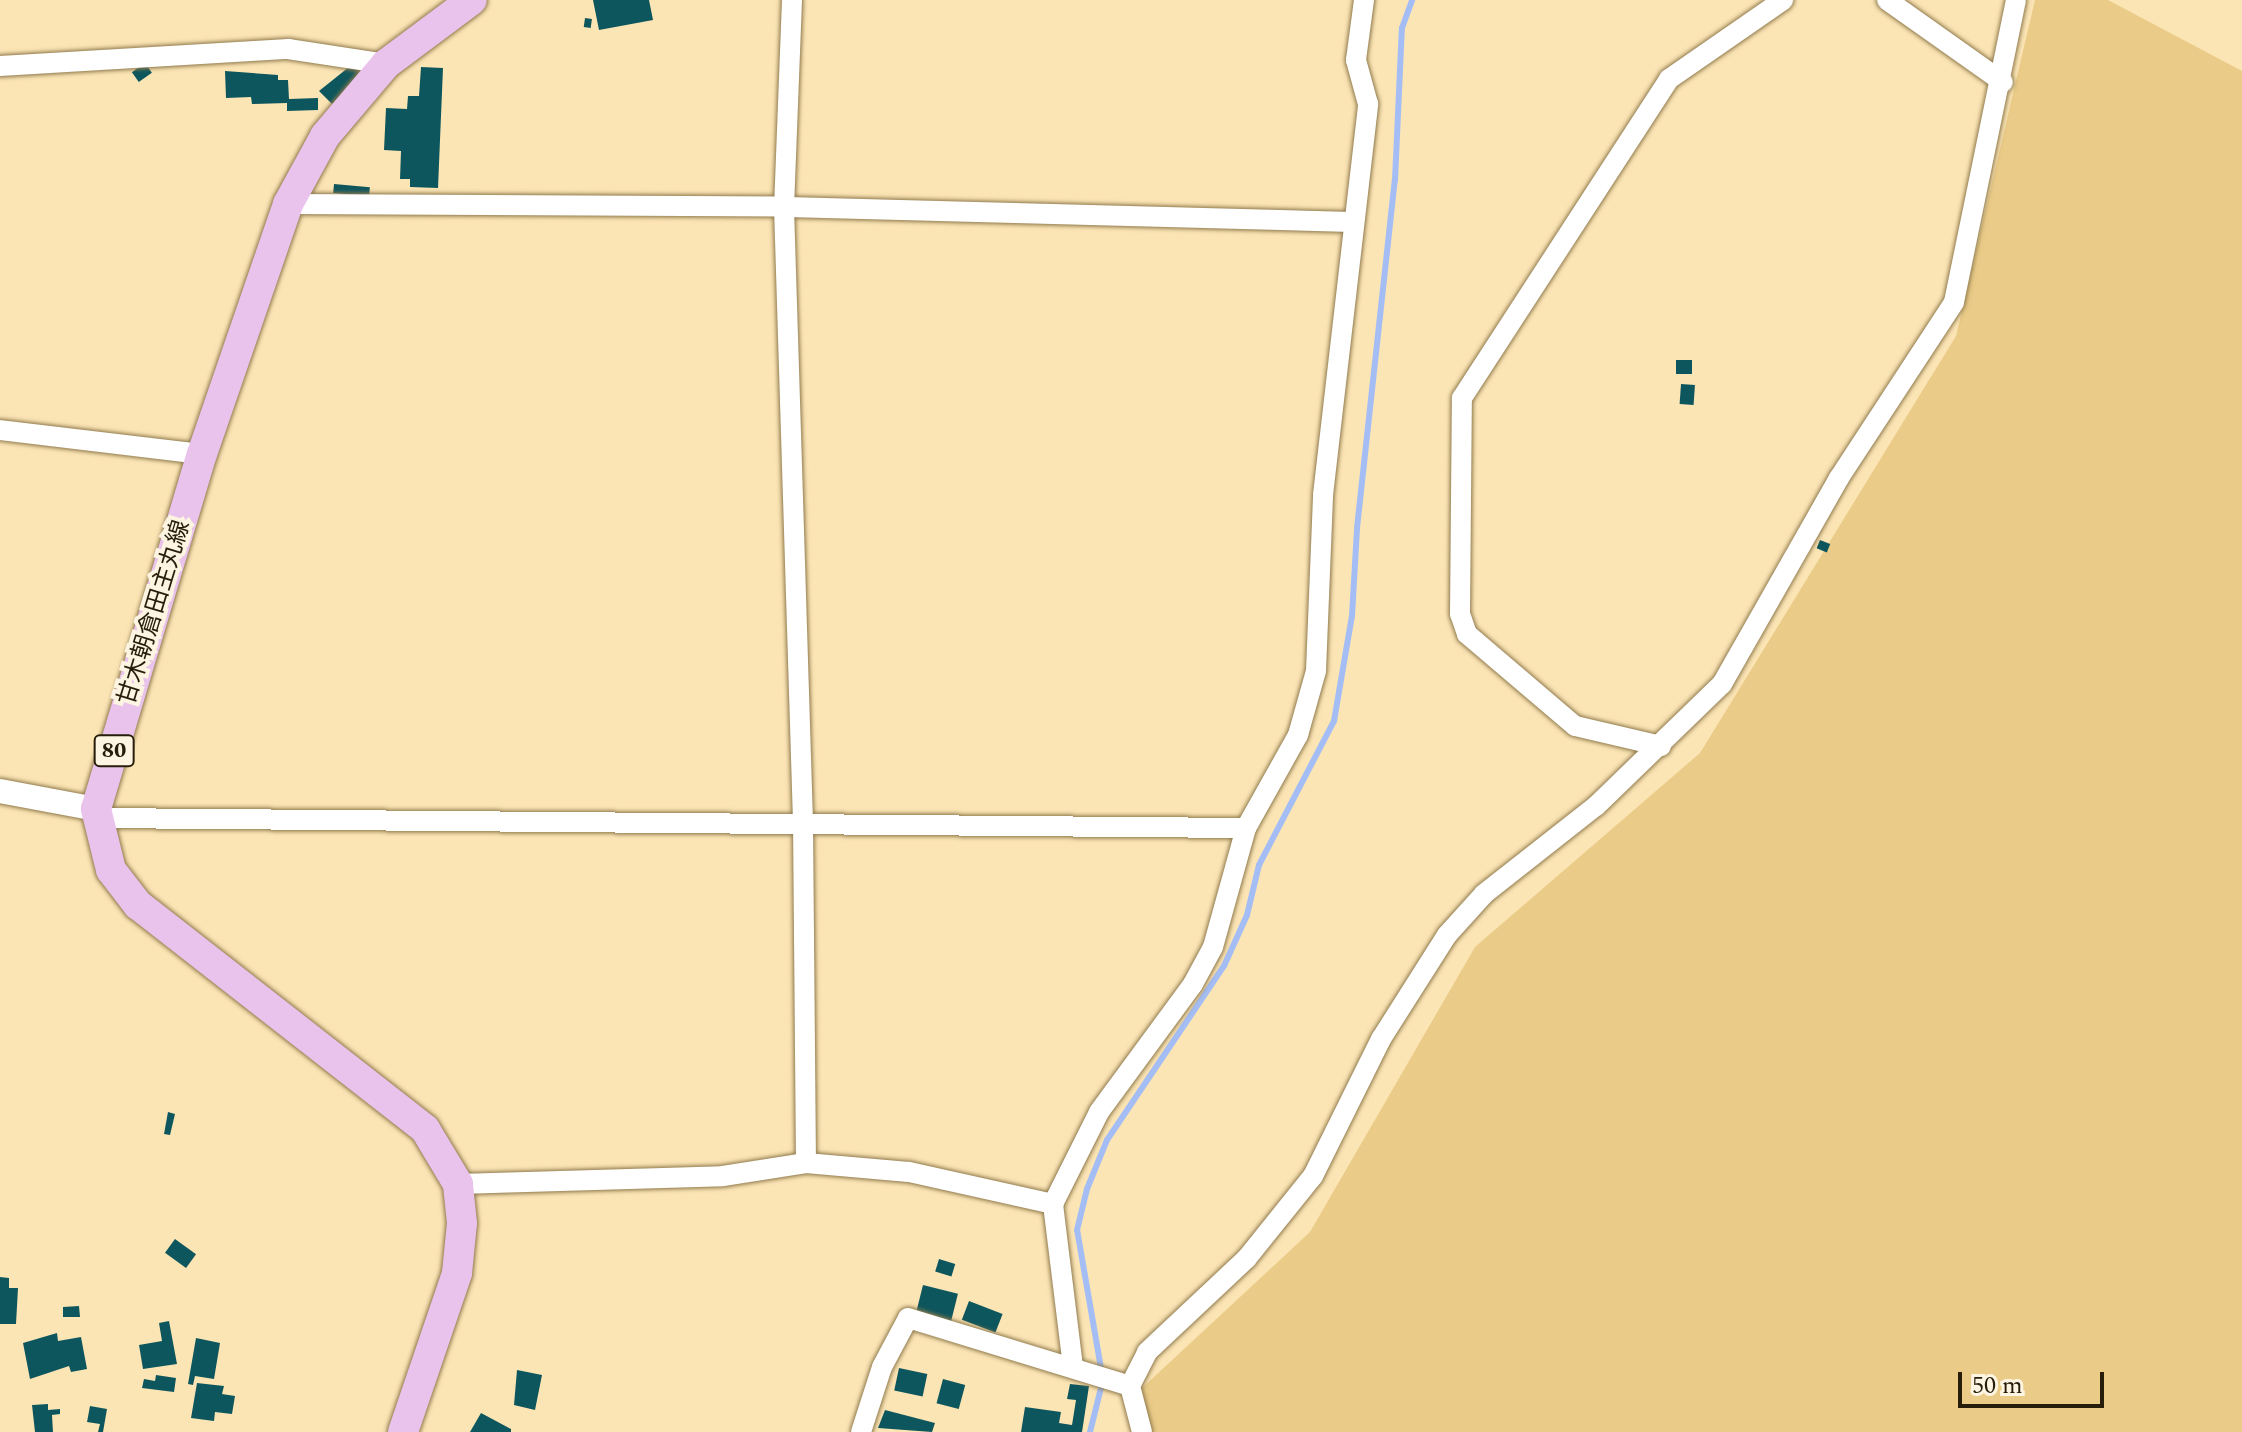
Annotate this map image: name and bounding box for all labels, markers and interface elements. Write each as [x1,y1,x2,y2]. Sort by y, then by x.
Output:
street label: 甘木朝倉田主丸線 [113,517,197,709]
road number: 80 [92,733,136,769]
scale bar [1962,1356,2108,1406]
text: 50 m [1972,1368,2023,1404]

